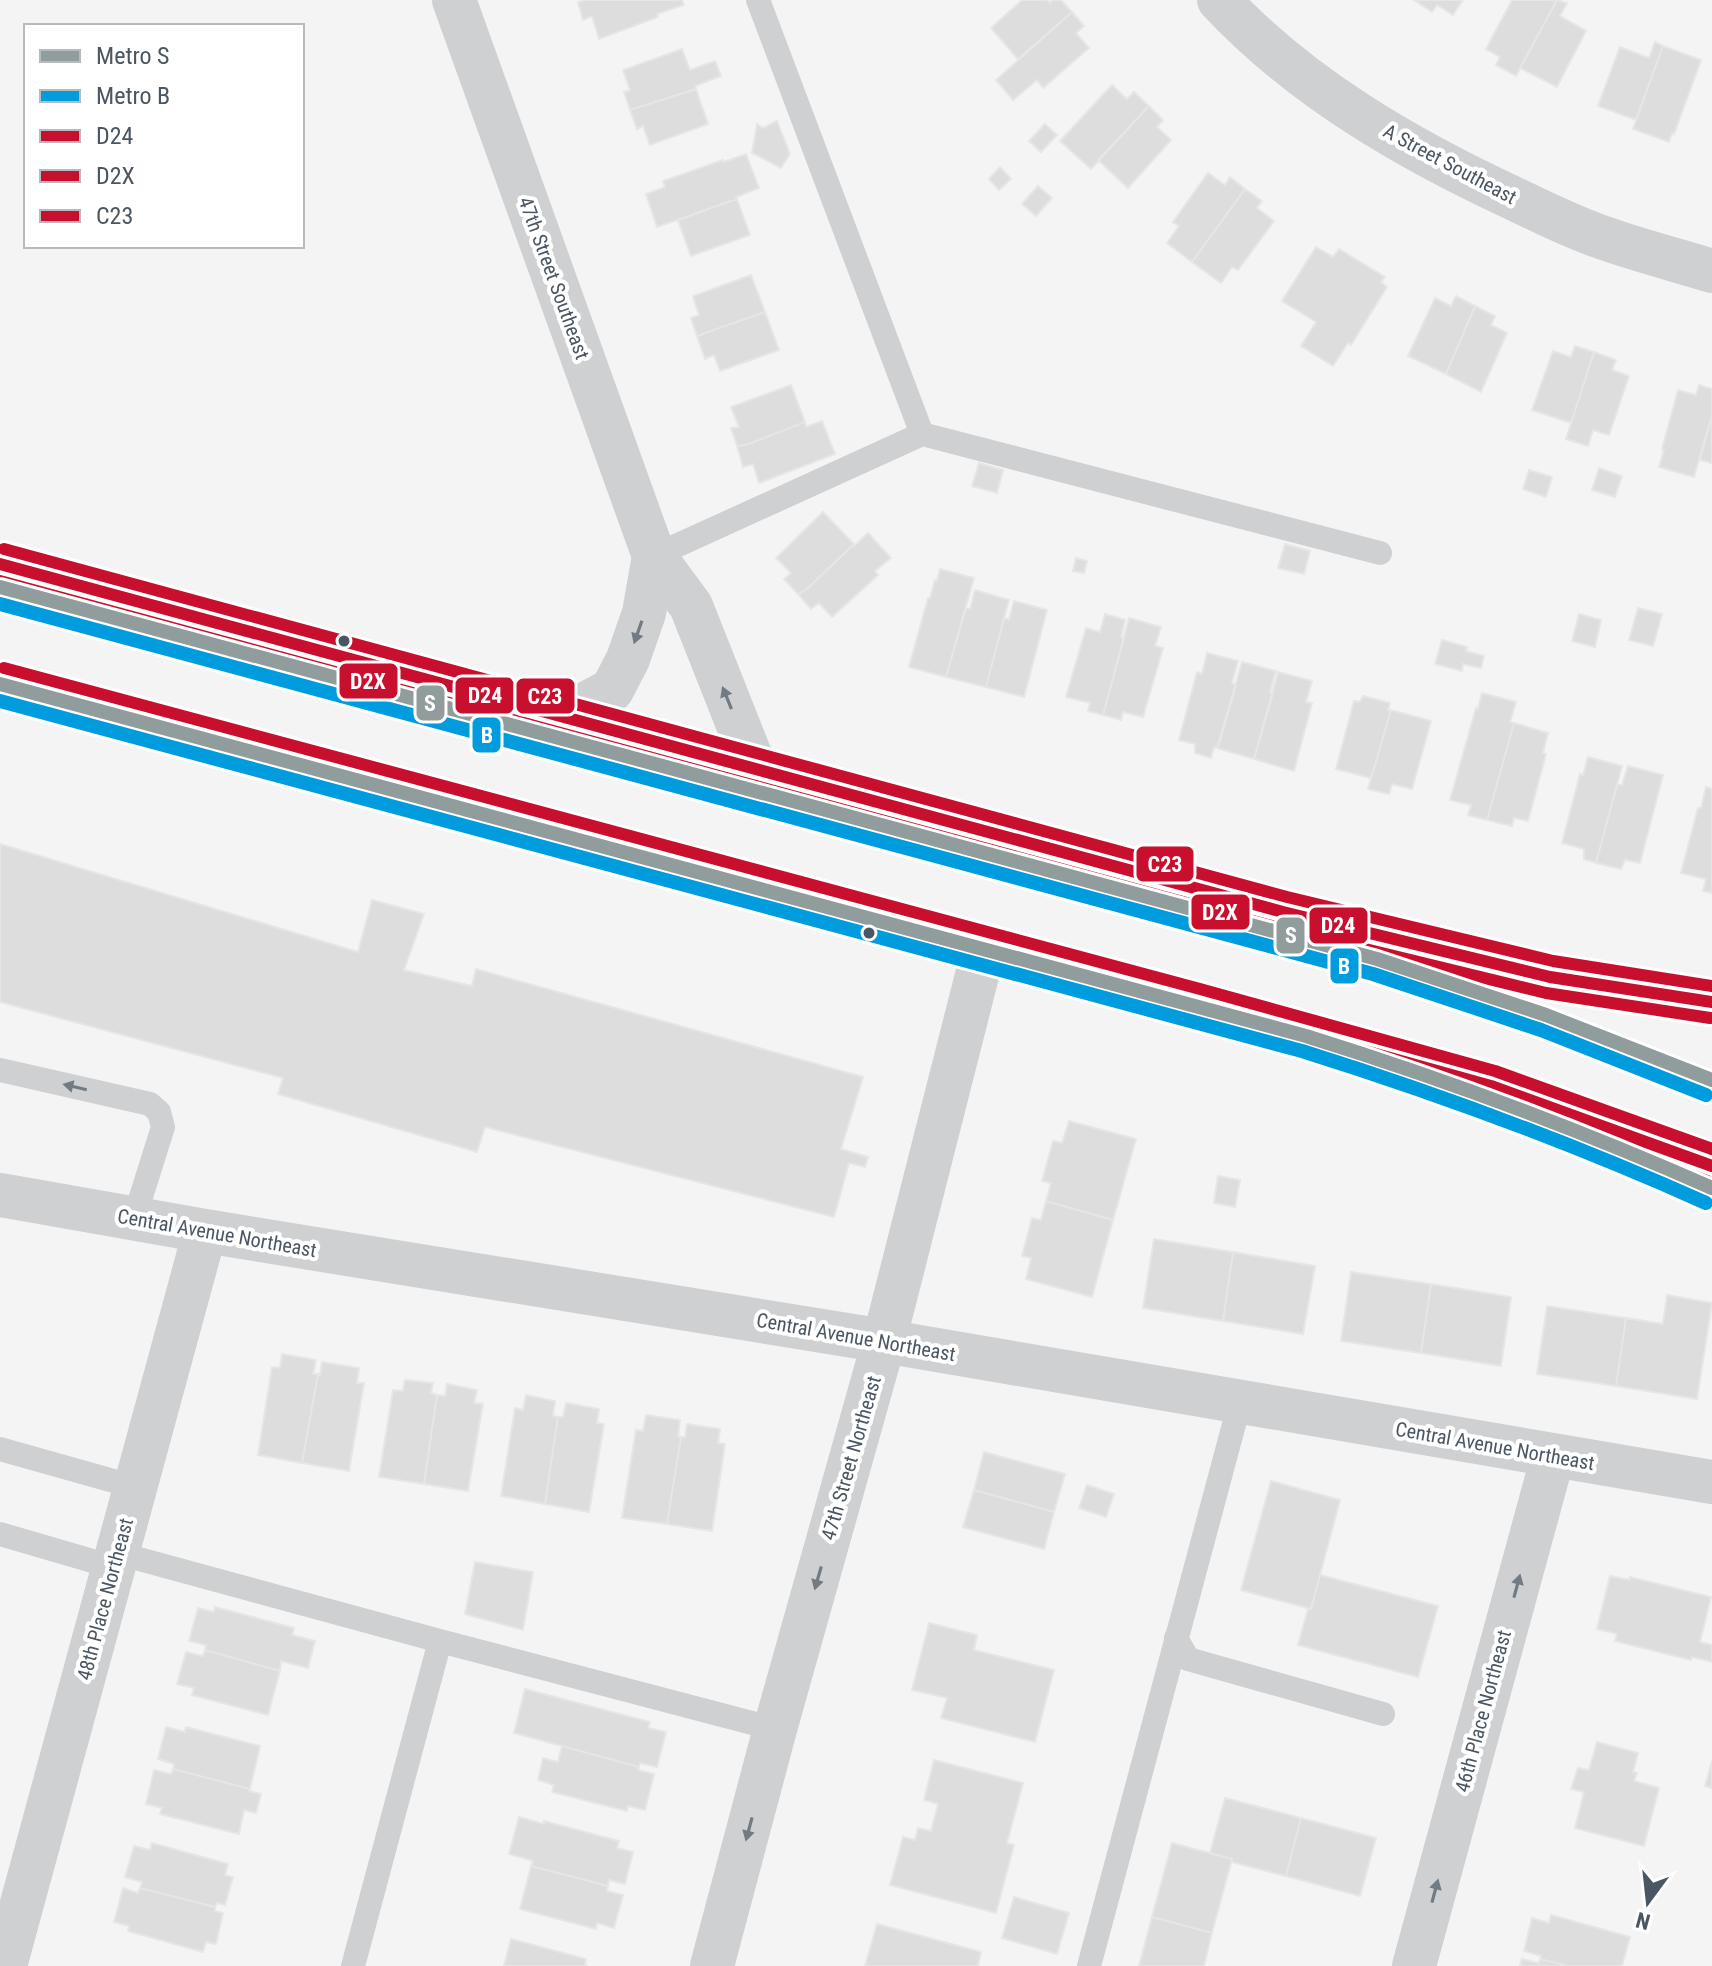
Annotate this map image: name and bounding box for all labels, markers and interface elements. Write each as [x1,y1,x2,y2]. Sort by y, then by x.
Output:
legend [24,24,304,248]
text: Metro S [96,42,170,70]
text: Metro B [96,82,170,110]
street label: A Street Southeast [1379,119,1521,209]
text: D24 [96,122,134,150]
text: D2X [96,162,135,190]
street label: 47th Street Southeast [513,194,595,363]
text: C23 [96,202,133,230]
one-way arrow [631,620,643,644]
unlabelled marker [336,633,352,649]
line badge: D2X [338,662,399,700]
text: D2X [350,669,386,694]
line badge: D24 [454,676,515,715]
line badge: C23 [515,677,576,715]
text: D24 [468,683,502,708]
line badge: S [415,684,446,722]
text: C23 [528,684,562,709]
one-way arrow [720,686,733,710]
text: S [424,691,436,716]
line badge: B [471,716,502,754]
text: B [481,723,493,748]
line badge: C23 [1135,845,1195,883]
text: C23 [1148,852,1182,877]
line badge: D2X [1190,893,1251,931]
text: D2X [1202,900,1238,925]
line badge: D24 [1308,906,1369,945]
text: D24 [1321,913,1355,938]
line badge: S [1275,916,1306,955]
text: S [1285,923,1297,948]
unlabelled marker [861,925,877,941]
line badge: B [1329,947,1360,985]
text: B [1338,954,1350,979]
one-way arrow [63,1080,88,1093]
street label: Central Avenue Northeast [116,1204,318,1262]
street label: Central Avenue Northeast [755,1308,957,1366]
street label: 47th Street Northeast [816,1373,886,1543]
street label: Central Avenue Northeast [1394,1417,1596,1475]
street label: 48th Place Northeast [72,1515,138,1683]
one-way arrow [811,1566,823,1591]
one-way arrow [1511,1573,1524,1597]
street label: 46th Place Northeast [1450,1627,1516,1795]
one-way arrow [742,1816,754,1841]
north arrow [1608,1862,1688,1942]
one-way arrow [1429,1878,1441,1903]
text: N [1633,1907,1653,1935]

